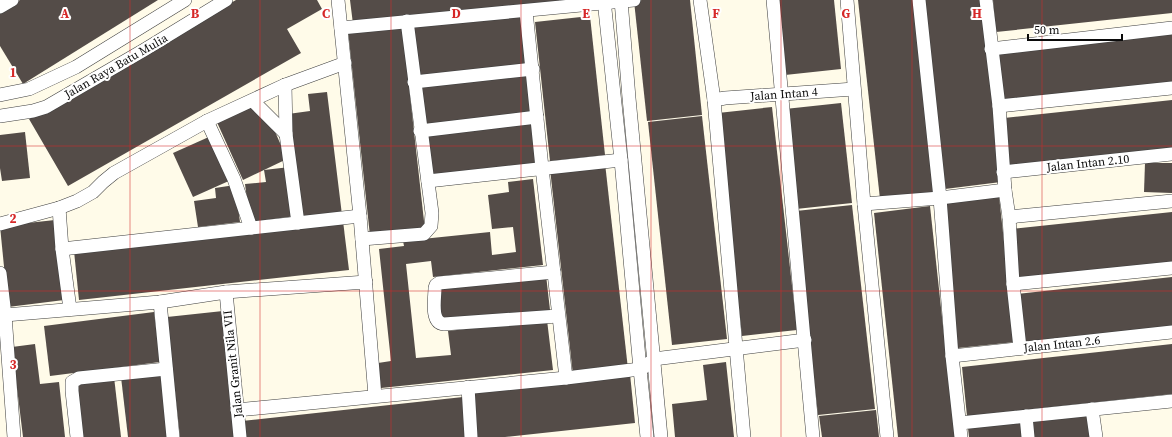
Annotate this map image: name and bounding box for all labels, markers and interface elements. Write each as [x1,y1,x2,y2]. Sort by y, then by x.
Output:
text: A [61,5,70,22]
text: B [191,5,200,22]
text: C [322,5,330,22]
text: D [451,5,461,22]
text: E [582,5,590,22]
text: F [712,5,720,22]
text: G [842,5,851,22]
text: H [972,5,982,22]
scale bar [1028,16,1122,42]
text: 50 m [1034,22,1060,38]
street label: Jalan Raya Batu Mulia [61,29,171,103]
text: 1 [9,64,17,81]
street label: Jalan Intan 4 [749,84,818,104]
street label: Jalan Intan 2.10 [1045,151,1130,175]
text: 2 [9,210,17,227]
street label: Jalan Granit Nila VII [219,309,247,420]
street label: Jalan Intan 2.6 [1022,332,1101,356]
text: 3 [9,356,17,373]

